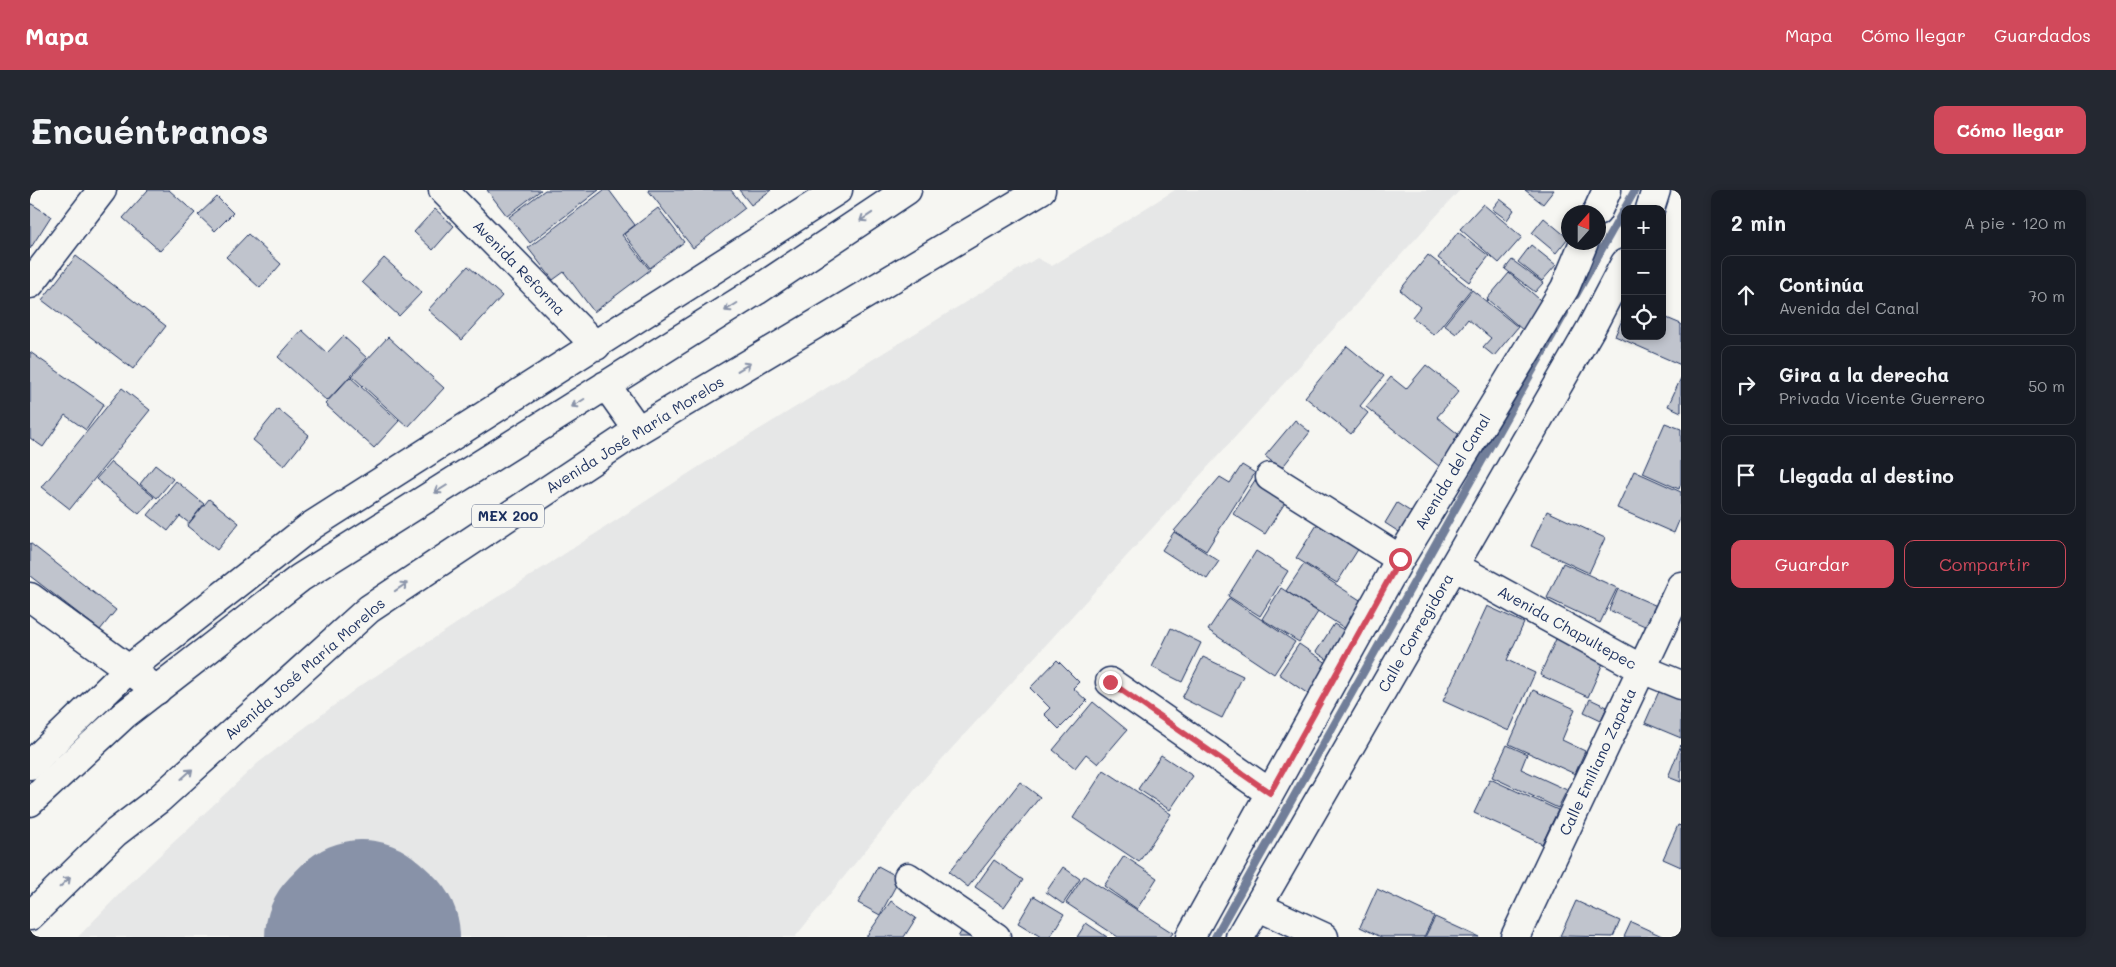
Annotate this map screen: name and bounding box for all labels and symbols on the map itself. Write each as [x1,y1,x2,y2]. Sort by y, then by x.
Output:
north arrow [1561,205,1606,250]
one-way arrow [859,212,873,222]
street label: Avenida Reforma [469,215,570,319]
one-way arrow [724,302,738,312]
one-way arrow [736,362,750,372]
street label: Avenida José María Morelos [542,371,727,497]
one-way arrow [572,398,586,408]
street label: Avenida del Canal [1410,410,1495,533]
one-way arrow [434,485,448,495]
road number: MEX 200 [472,504,544,528]
route start [1389,548,1412,571]
street label: Calle Corregidora [1373,569,1457,696]
street label: Avenida Chapultepec [1495,581,1641,674]
one-way arrow [394,582,408,592]
street label: Avenida José María Morelos [220,593,389,744]
route end [1099,671,1122,694]
street label: Calle Emiliano Zapata [1554,685,1640,839]
one-way arrow [180,768,193,780]
one-way arrow [59,876,71,888]

